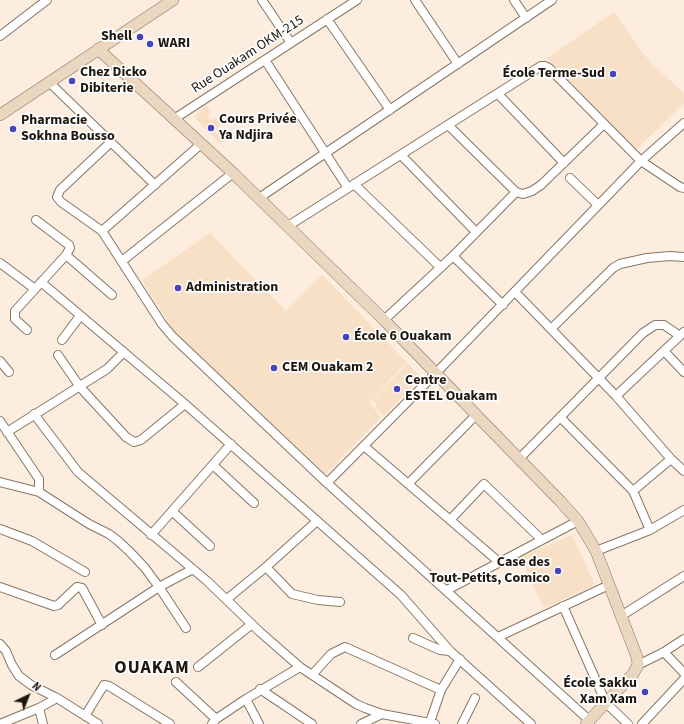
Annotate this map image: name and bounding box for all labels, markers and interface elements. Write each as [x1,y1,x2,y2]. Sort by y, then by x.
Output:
street label: Rue Ouakam OKM-215 [189,12,307,98]
place label: Shell [101,29,132,45]
marker: Shell [135,32,145,42]
place label: WARI [158,36,190,52]
marker: WARI [145,39,155,49]
place label: Chez Dicko Dibiterie [80,65,147,98]
place label: École Terme-Sud [503,66,605,82]
marker: École Terme-Sud [608,69,618,79]
marker: Chez Dicko Dibiterie [67,76,77,86]
place label: Cours Privée Ya Ndjira [219,112,297,144]
place label: Pharmacie Sokhna Bousso [21,113,115,146]
marker: Cours Privée Ya Ndjira [206,123,216,133]
marker: Pharmacie Sokhna Bousso [8,124,18,134]
place label: Administration [186,280,278,296]
marker: Administration [173,283,183,293]
place label: École 6 Ouakam [354,329,452,345]
marker: École 6 Ouakam [341,332,351,342]
place label: CEM Ouakam 2 [282,360,373,376]
marker: CEM Ouakam 2 [269,363,279,373]
place label: Centre ESTEL Ouakam [405,373,497,406]
marker: Centre ESTEL Ouakam [392,384,402,394]
place label: Case des Tout-Petits, Comico [430,555,550,588]
marker: Case des Tout-Petits, Comico [553,566,563,576]
district label: OUAKAM [114,658,190,680]
north arrow [8,676,48,716]
place label: École Sakku Xam Xam [563,676,637,708]
text: N [29,679,44,695]
marker: École Sakku Xam Xam [640,687,650,697]

